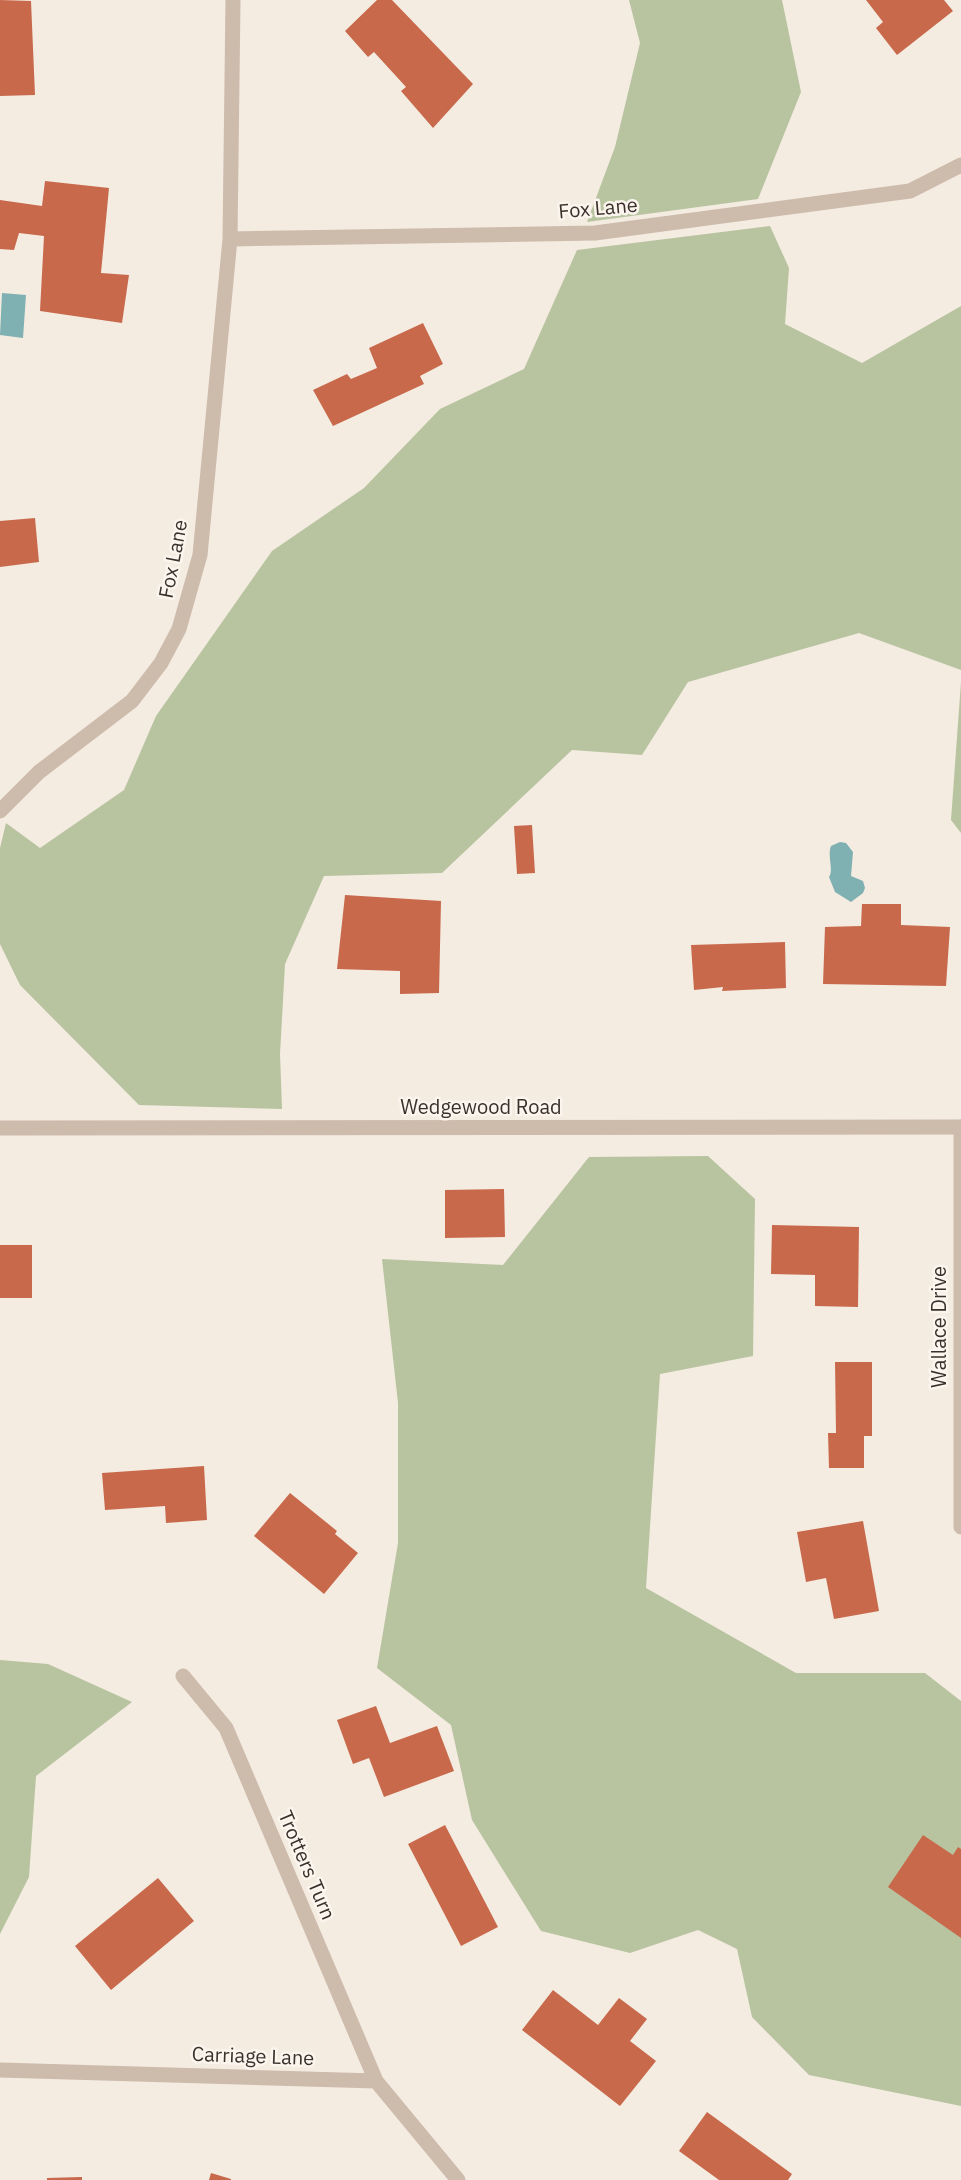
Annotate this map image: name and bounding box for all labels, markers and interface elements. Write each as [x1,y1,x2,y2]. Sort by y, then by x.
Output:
street label: Fox Lane [557,191,639,224]
street label: Fox Lane [152,517,193,601]
street label: Wedgewood Road [400,1093,562,1120]
street label: Wallace Drive [925,1266,952,1388]
street label: Trotters Turn [272,1806,343,1923]
street label: Carriage Lane [191,2040,315,2071]

